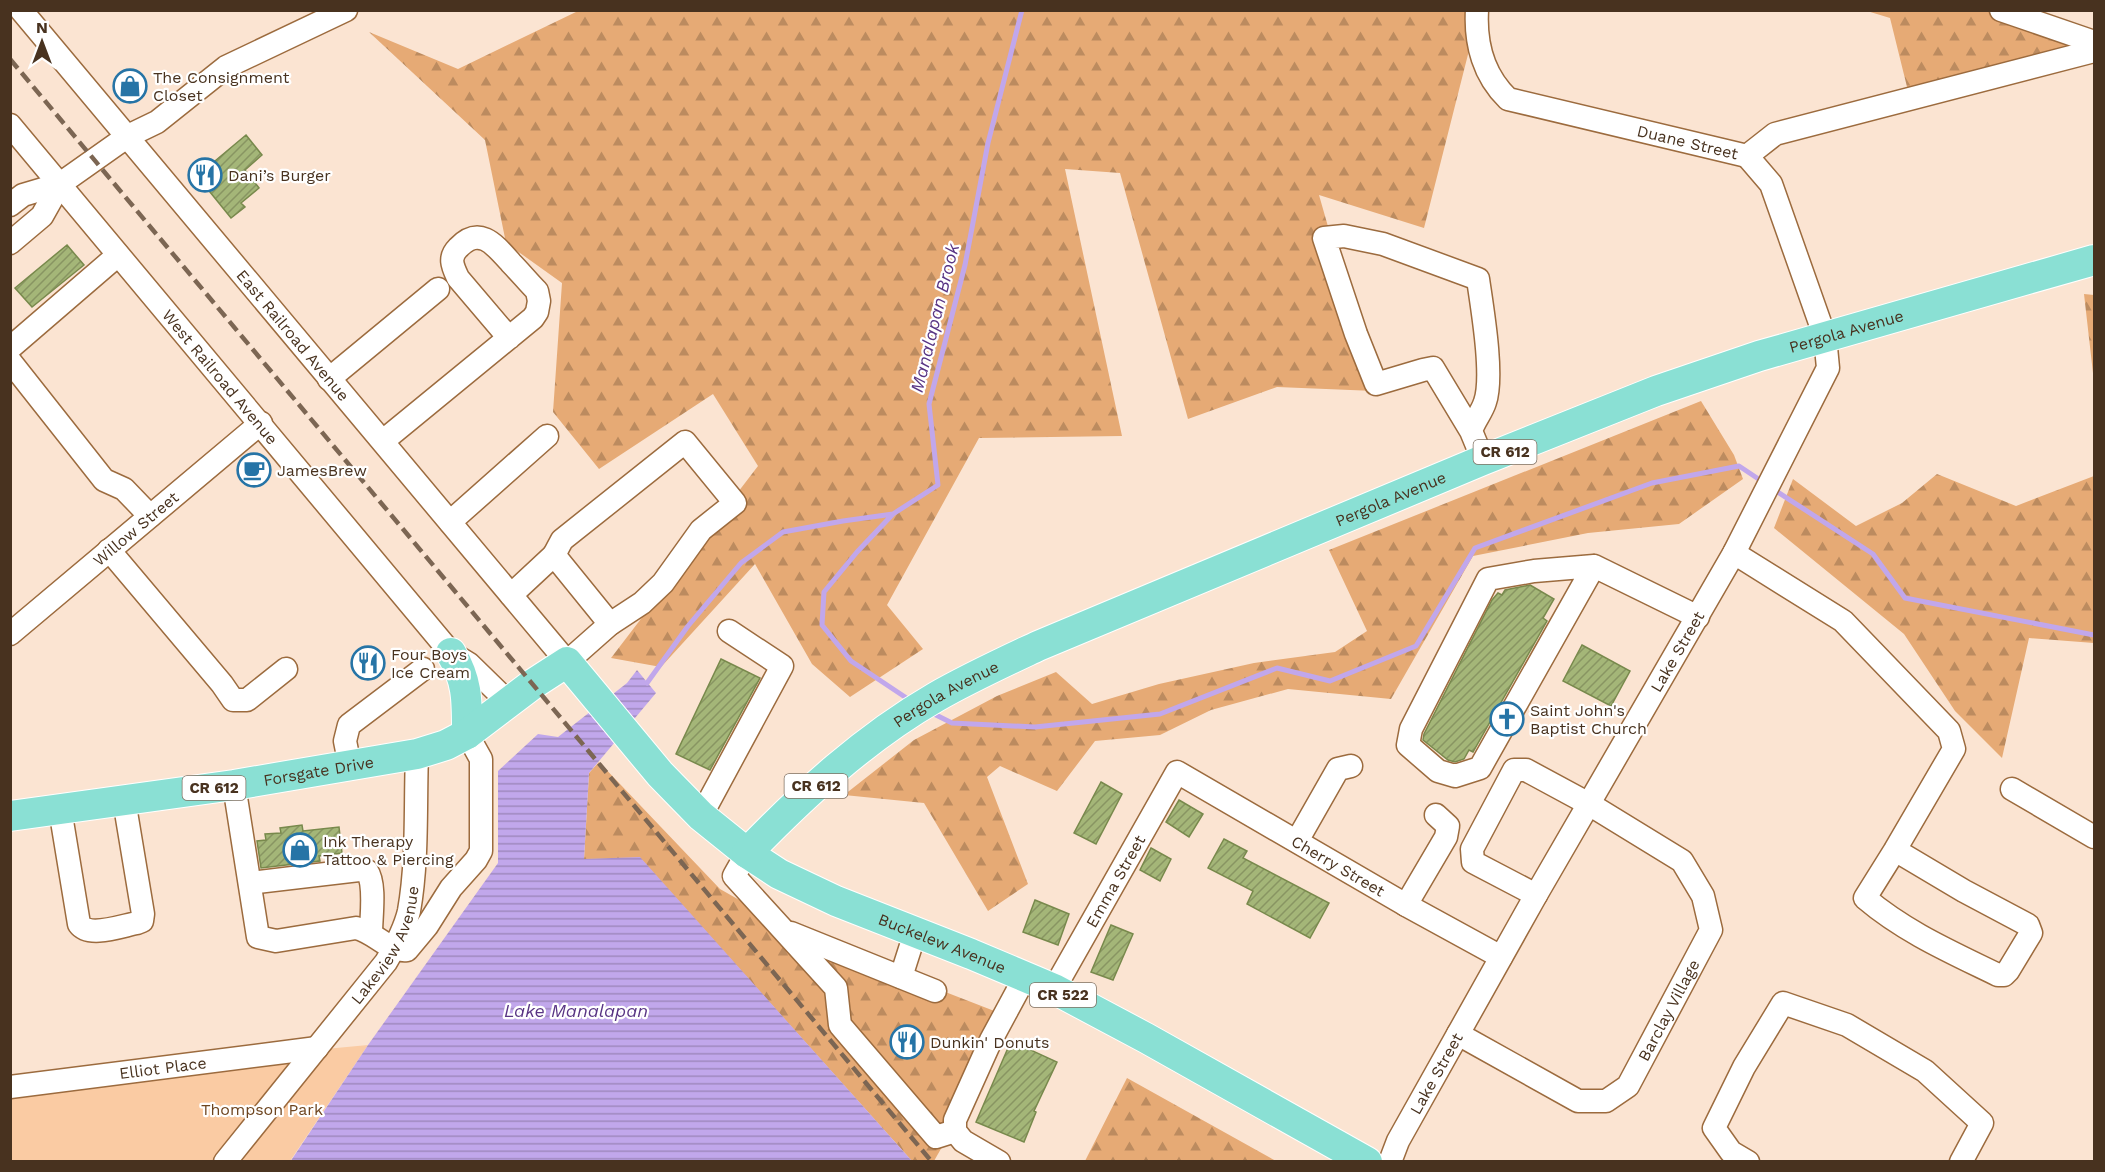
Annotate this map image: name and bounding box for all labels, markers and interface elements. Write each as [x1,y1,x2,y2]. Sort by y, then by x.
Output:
north arrow [12,12,72,72]
text: N [36,18,48,37]
shop icon: The Consignment Closet [112,68,148,104]
place label: The Consignment Closet [153,68,290,105]
street label: Duane Street [1635,121,1740,164]
restaurant icon: Dani’s Burger [187,157,223,193]
place label: Dani’s Burger [228,166,331,185]
water label: Manalapan Brook [906,240,963,395]
street label: East Railroad Avenue [233,266,353,405]
street label: West Railroad Avenue [158,306,282,448]
street label: Pergola Avenue [1787,306,1906,357]
road number: CR 612 [1474,440,1537,464]
cafe icon: JamesBrew [236,452,272,488]
place label: JamesBrew [277,461,367,480]
street label: Pergola Avenue [1333,468,1449,531]
street label: Willow Street [89,487,183,570]
street label: Lake Street [1647,608,1708,696]
restaurant icon: Four Boys Ice Cream [350,645,386,681]
place label: Four Boys Ice Cream [391,645,470,682]
street label: Pergola Avenue [890,657,1002,731]
church icon: Saint John's Baptist Church [1489,701,1525,737]
place label: Saint John's Baptist Church [1530,701,1647,738]
street label: Forsgate Drive [262,752,375,790]
road number: CR 612 [784,774,848,798]
road number: CR 612 [182,776,246,800]
shop icon: Ink Therapy Tattoo & Piercing [282,832,318,868]
place label: Ink Therapy Tattoo & Piercing [323,832,454,869]
street label: Emma Street [1082,832,1149,931]
street label: Cherry Street [1288,832,1388,901]
street label: Lakeview Avenue [347,885,422,1008]
street label: Buckelew Avenue [875,910,1009,978]
street label: Barclay Village [1634,956,1704,1064]
road number: CR 522 [1030,983,1096,1007]
water label: Lake Manalapan [504,1000,648,1021]
restaurant icon: Dunkin' Donuts [889,1024,925,1060]
street label: Lake Street [1406,1029,1467,1118]
place label: Dunkin' Donuts [930,1033,1049,1052]
street label: Elliot Place [118,1053,208,1083]
park label: Thompson Park [201,1100,323,1119]

